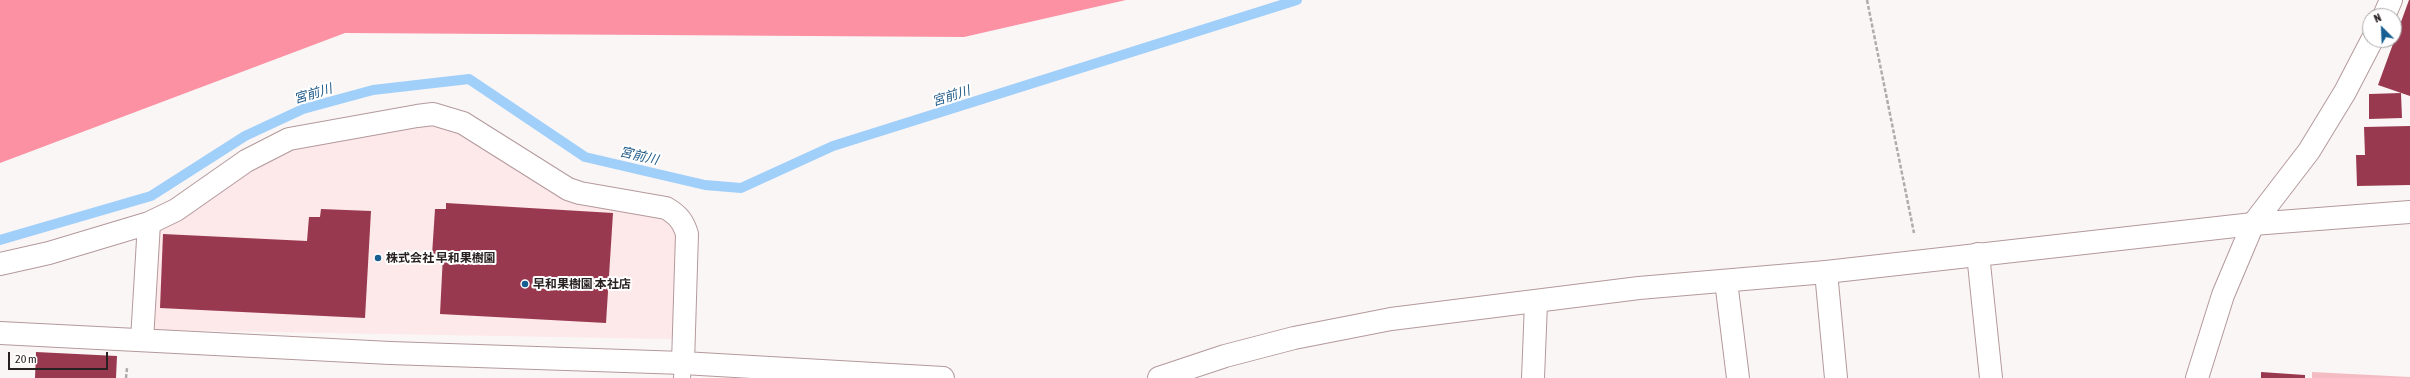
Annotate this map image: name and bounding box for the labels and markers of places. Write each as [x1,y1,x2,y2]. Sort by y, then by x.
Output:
place label: 株式会社 早和果樹園 [386,251,496,265]
marker: 株式会社 早和果樹園 [373,253,383,263]
place label: 早和果樹園 本社店 [533,277,631,291]
marker: 早和果樹園 本社店 [520,279,530,289]

